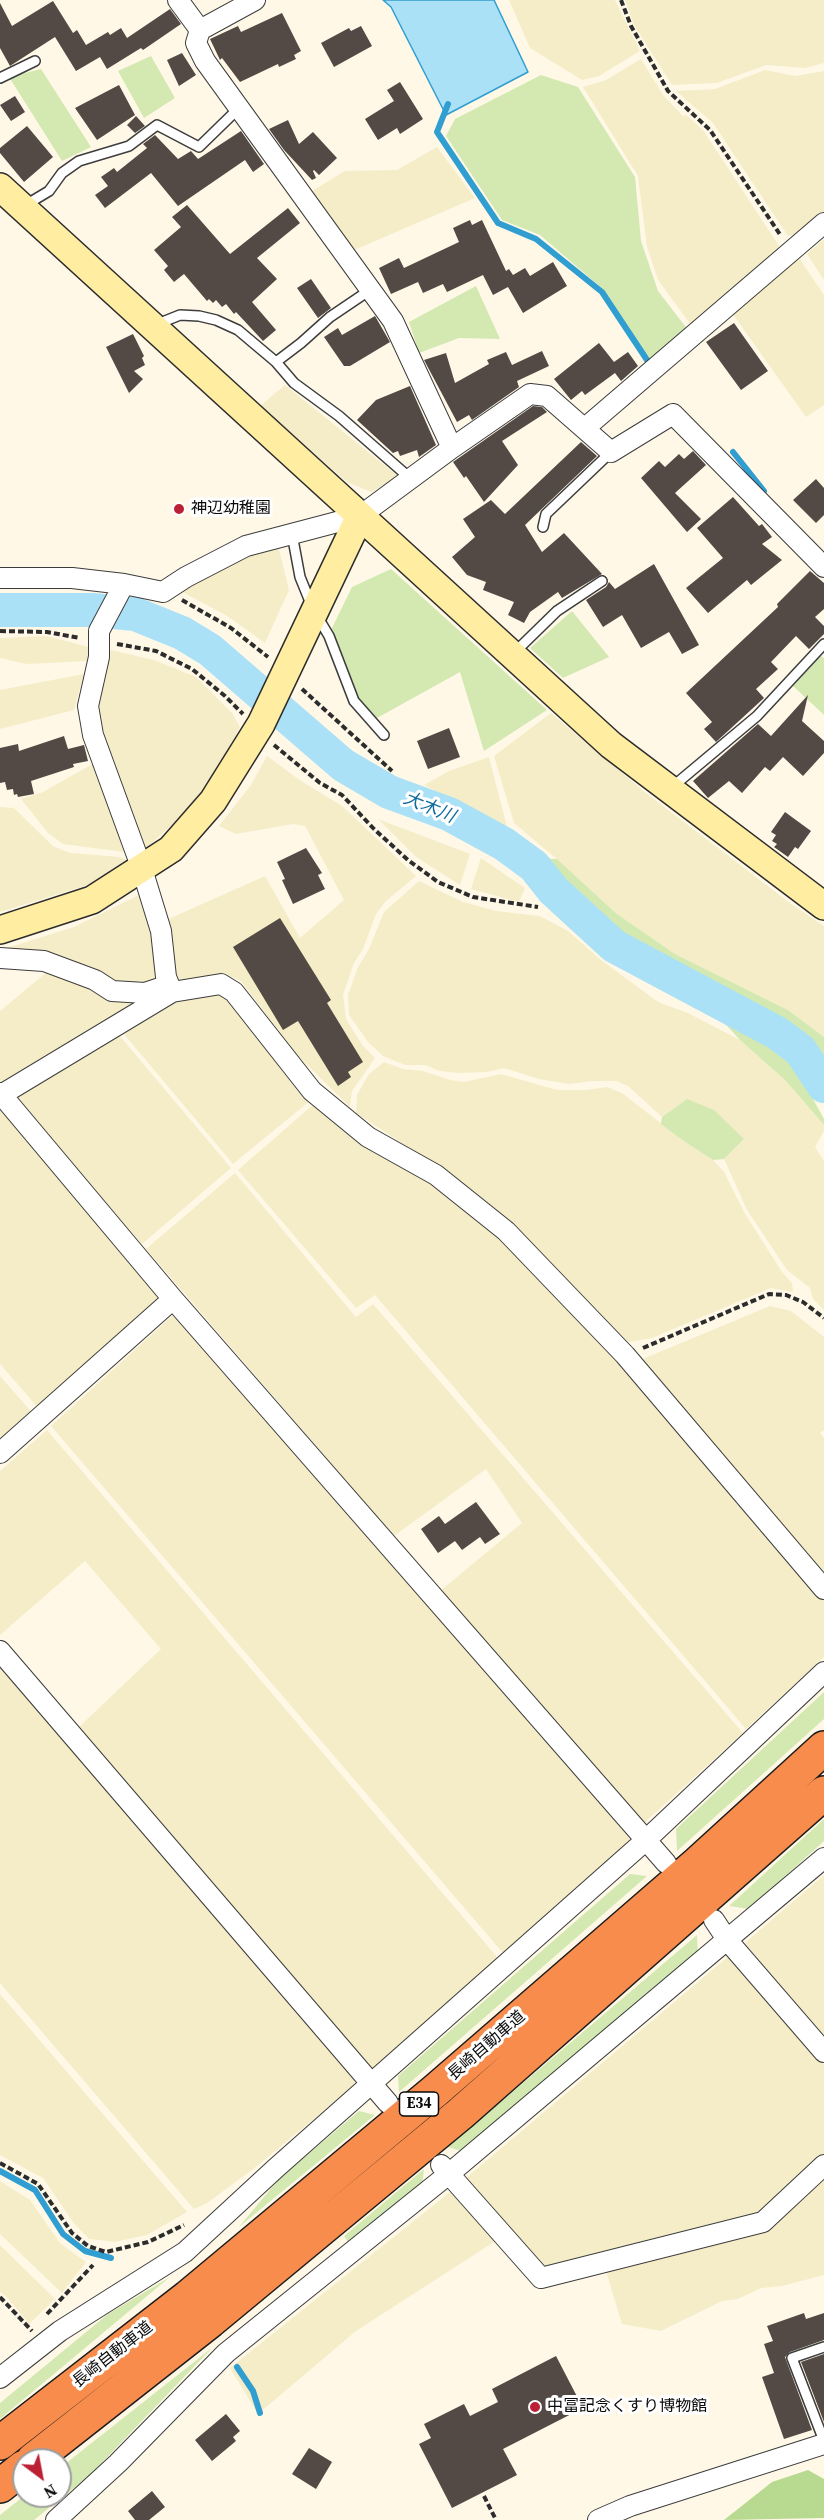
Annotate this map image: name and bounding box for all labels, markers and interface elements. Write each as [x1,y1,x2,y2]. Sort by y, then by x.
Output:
place label: 神辺幼稚園 [191,499,271,519]
marker: 神辺幼稚園 [172,502,186,516]
water label: 大木川 [400,788,458,828]
street label: 長崎自動車道 [444,2007,530,2085]
road number: E34 [400,2092,438,2116]
street label: 長崎自動車道 [69,2318,157,2392]
place label: 中冨記念くすり博物館 [547,2397,707,2417]
marker: 中冨記念くすり博物館 [528,2400,542,2414]
north arrow [12,2448,72,2508]
text: N [40,2479,61,2504]

